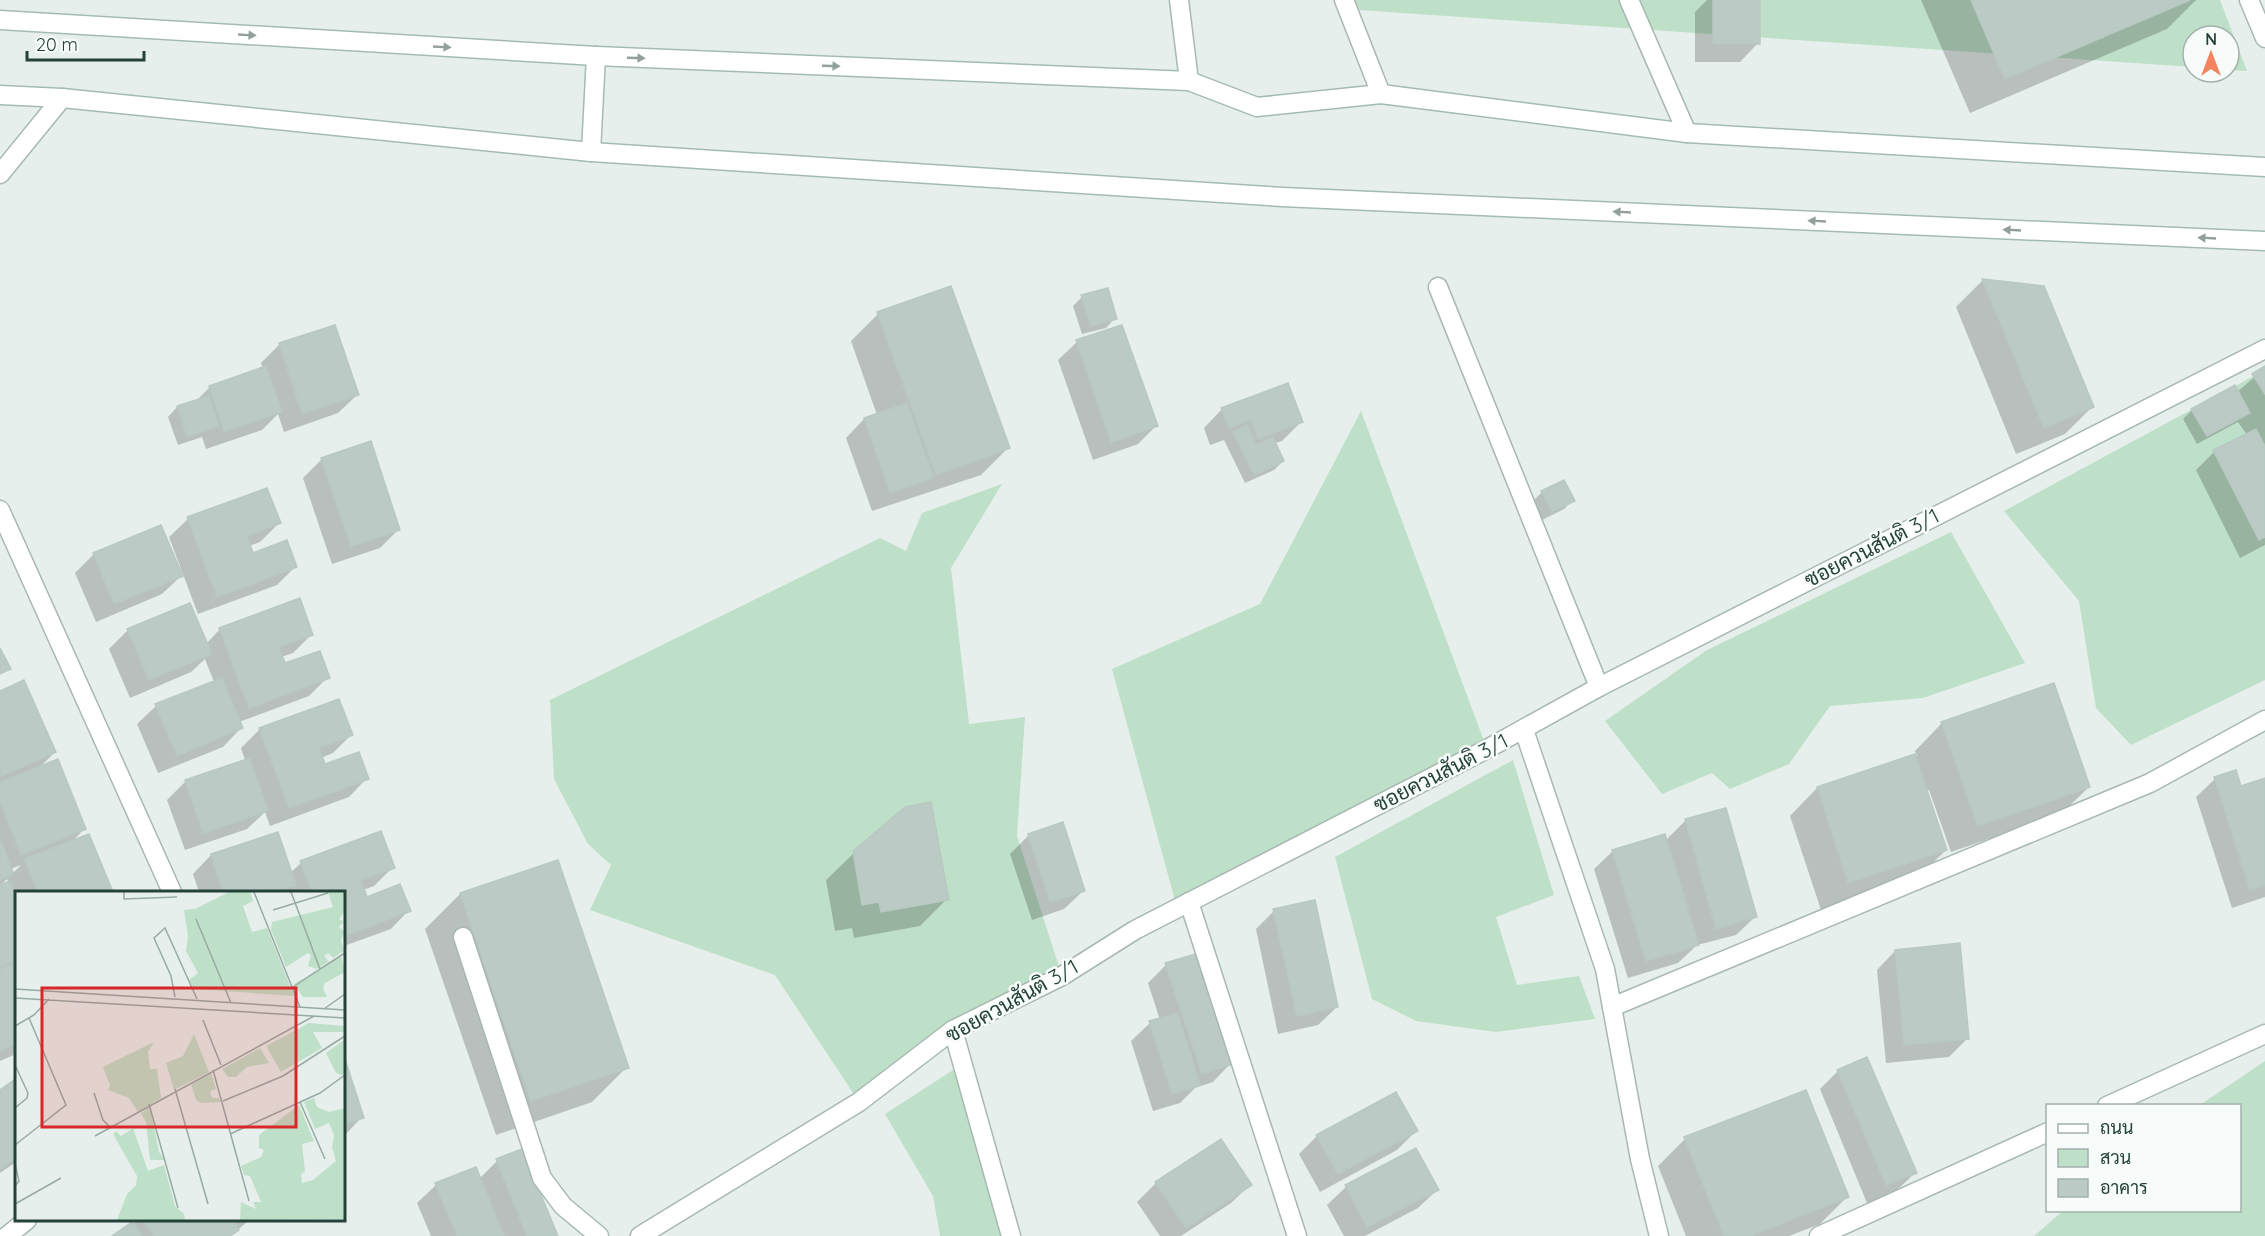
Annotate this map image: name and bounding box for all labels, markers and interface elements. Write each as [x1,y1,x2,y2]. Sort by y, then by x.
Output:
scale bar [27,24,144,62]
north arrow [2181,24,2241,84]
text: N [2205,29,2217,49]
one-way arrow [238,31,257,40]
text: 20 m [36,33,78,56]
one-way arrow [432,42,451,51]
one-way arrow [627,53,646,62]
one-way arrow [822,61,841,70]
one-way arrow [1613,208,1632,217]
one-way arrow [1807,216,1826,225]
one-way arrow [2002,225,2021,234]
one-way arrow [2197,234,2216,243]
street label: ซอยควนสันติ 3/1 [1800,502,1943,592]
street label: ซอยควนสันติ 3/1 [1369,727,1512,817]
inset map [15,891,345,1221]
street label: ซอยควนสันติ 3/1 [941,953,1082,1047]
legend [2046,1104,2241,1212]
text: ถนน [2100,1116,2133,1139]
text: สวน [2100,1146,2131,1169]
text: อาคาร [2100,1176,2148,1199]

